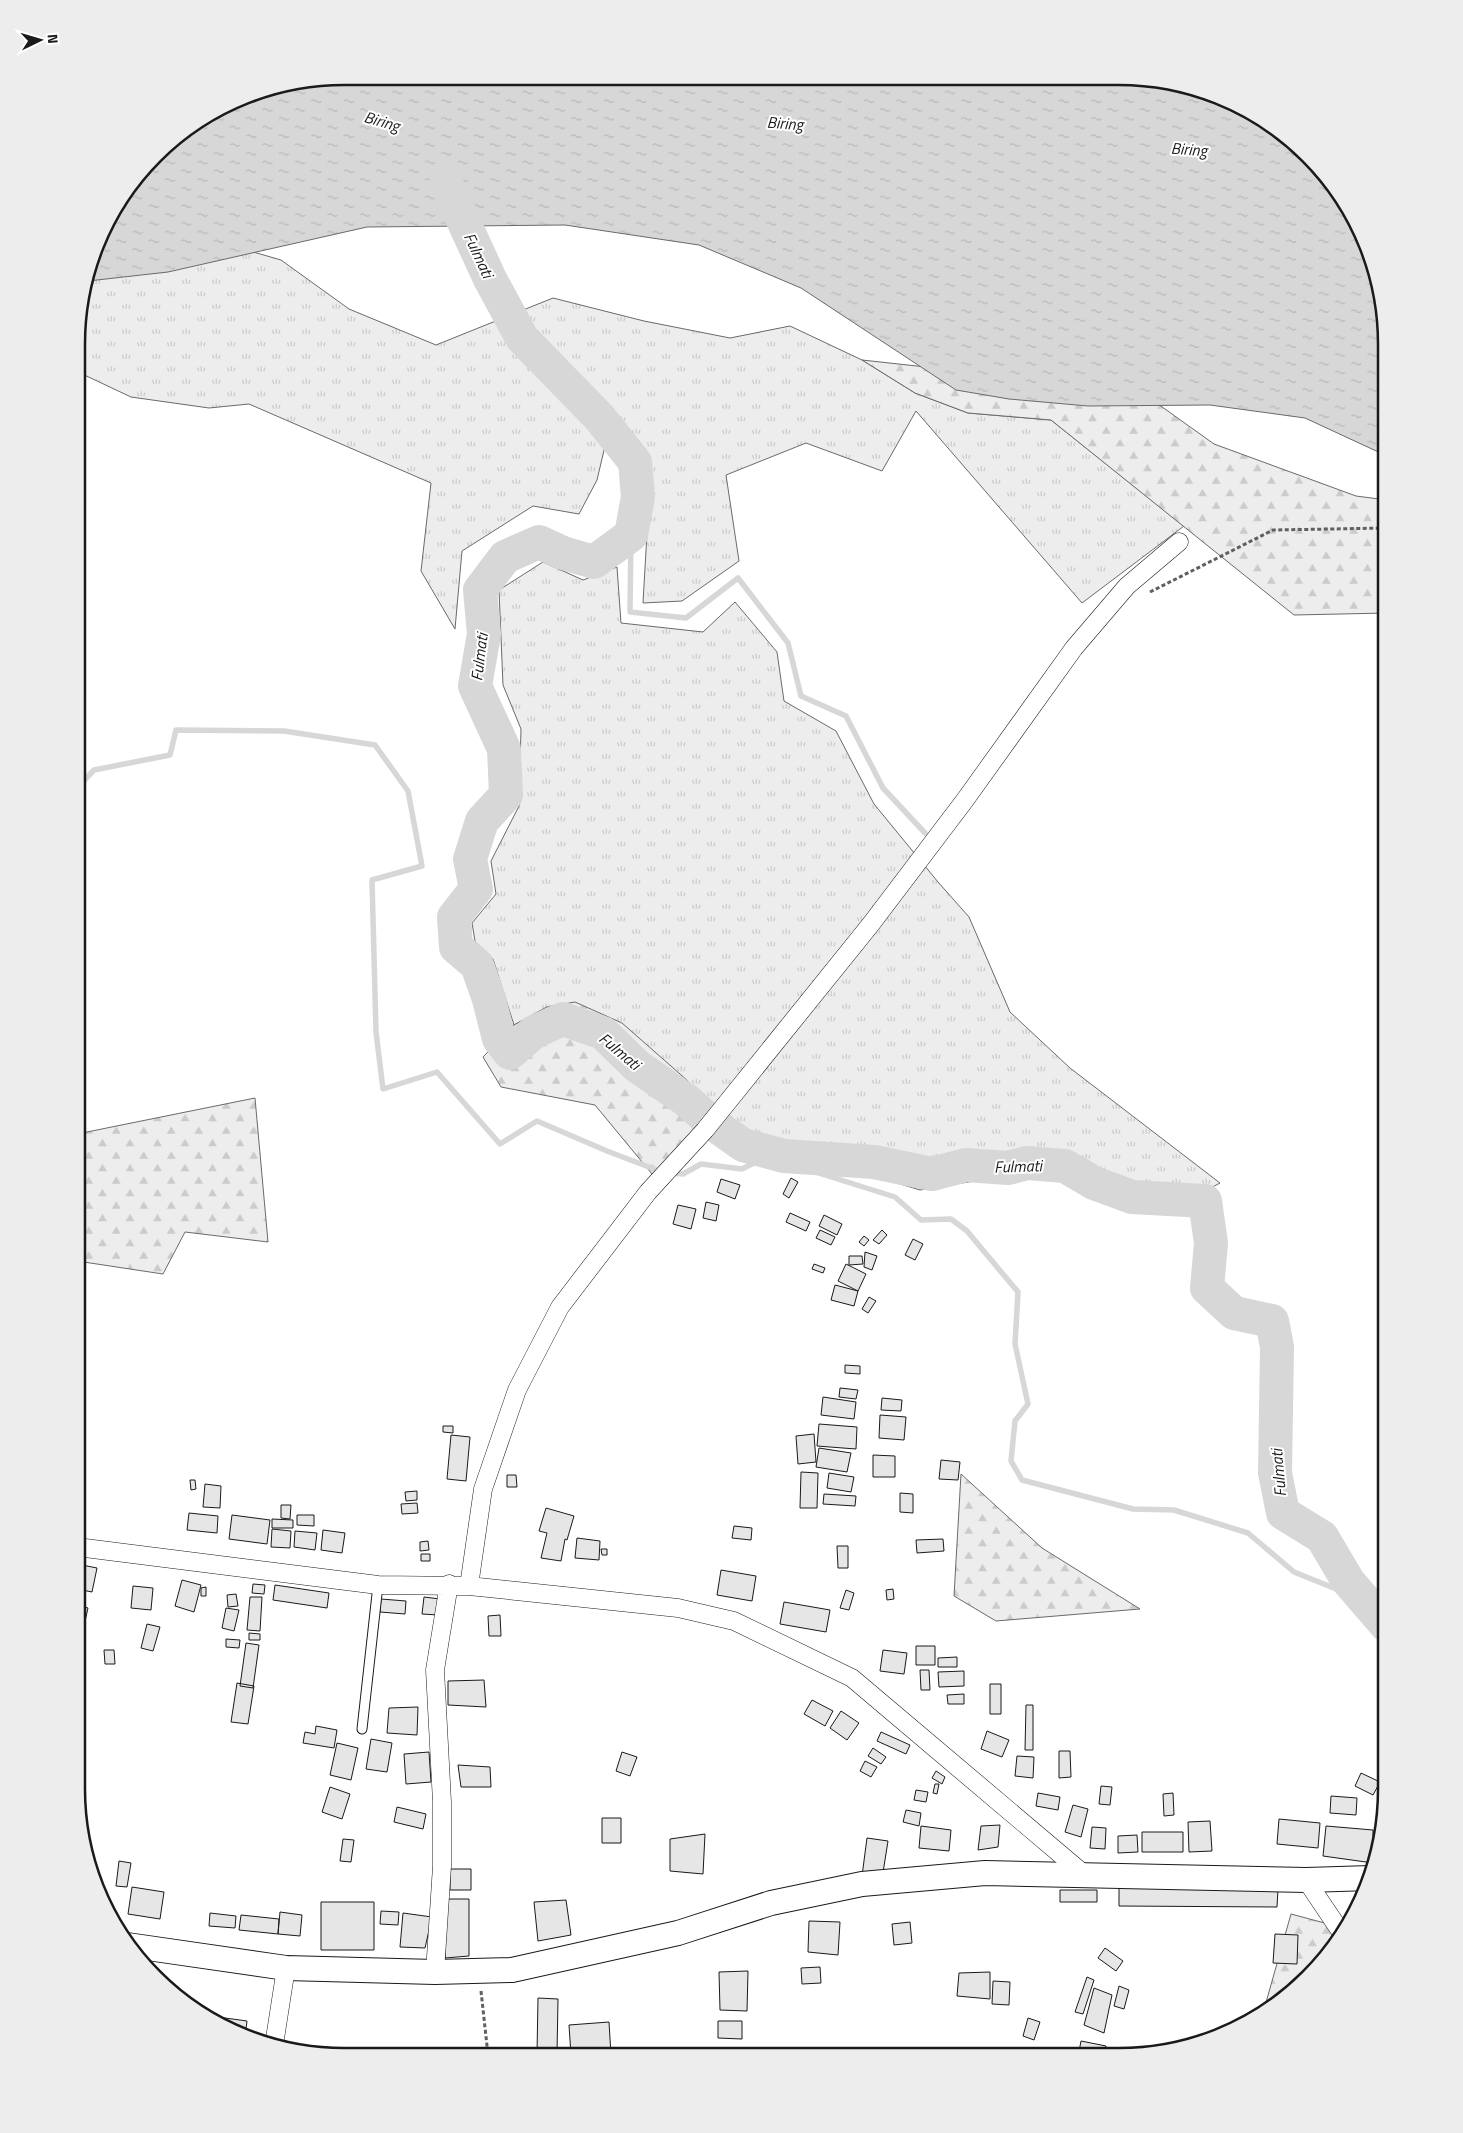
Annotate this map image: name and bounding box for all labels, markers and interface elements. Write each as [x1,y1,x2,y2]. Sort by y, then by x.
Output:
north arrow [15,15,65,65]
text: N [43,33,64,45]
water label: Biring [361,104,405,138]
water label: Biring [766,110,806,136]
water label: Biring [1170,136,1210,162]
water label: Fulmati [458,228,501,283]
water label: Fulmati [464,630,494,682]
water label: Fulmati [594,1026,647,1077]
water label: Fulmati [994,1153,1044,1179]
water label: Fulmati [1264,1446,1292,1498]

